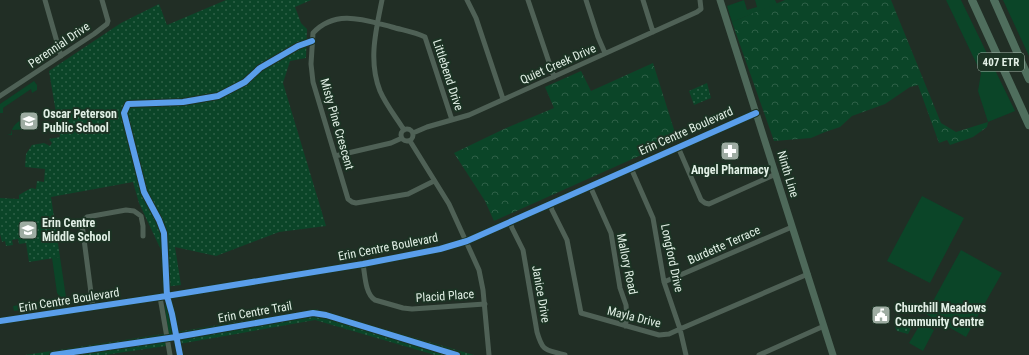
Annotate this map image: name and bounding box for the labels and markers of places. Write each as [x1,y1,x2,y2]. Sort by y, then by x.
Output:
place label: Oscar Peterson Public School [43,107,117,135]
school or university icon: Oscar Peterson Public School [18,110,40,132]
pharmacy icon: Angel Pharmacy [719,140,741,162]
place label: Angel Pharmacy [691,163,770,177]
place label: Erin Centre Middle School [42,216,110,244]
school or university icon: Erin Centre Middle School [17,219,39,241]
place label: Churchill Meadows Community Centre [895,301,987,329]
public building icon: Churchill Meadows Community Centre [870,304,892,326]

